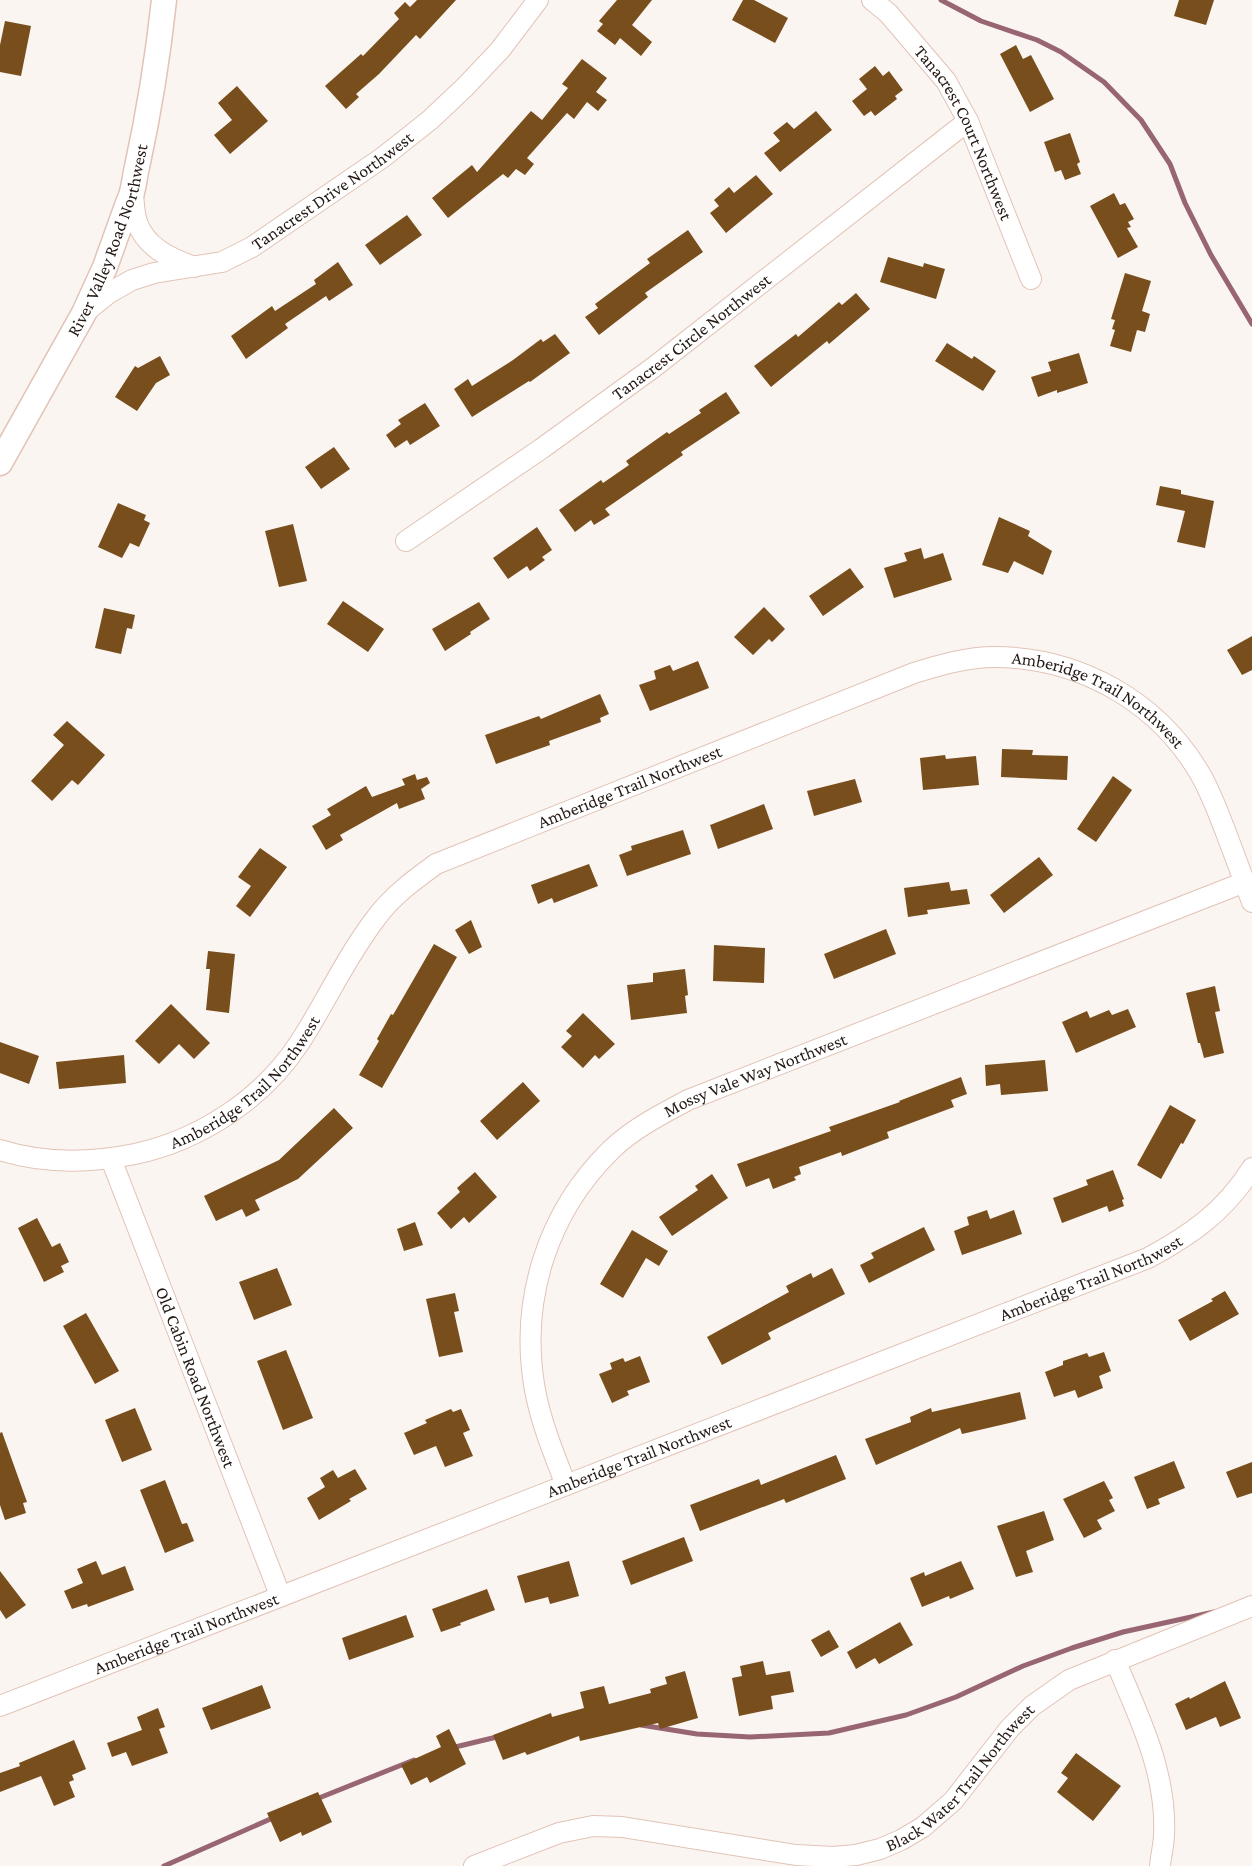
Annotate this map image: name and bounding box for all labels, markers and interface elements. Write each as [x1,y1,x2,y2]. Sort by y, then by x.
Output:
street label: Tanacrest Court Northwest [910,41,1017,224]
street label: Tanacrest Drive Northwest [248,127,418,254]
street label: River Valley Road Northwest [63,141,152,340]
street label: Tanacrest Circle Northwest [608,269,775,404]
street label: Amberidge Trail Northwest [1011,648,1189,753]
street label: Amberidge Trail Northwest [535,741,725,832]
street label: Amberidge Trail Northwest [167,1011,324,1153]
street label: Mossy Vale Way Northwest [660,1028,851,1121]
street label: Amberidge Trail Northwest [997,1230,1187,1325]
street label: Old Cabin Road Northwest [152,1284,240,1471]
street label: Amberidge Trail Northwest [544,1411,735,1502]
street label: Amberidge Trail Northwest [91,1588,282,1678]
street label: Black Water Trail Northwest [883,1699,1039,1855]

